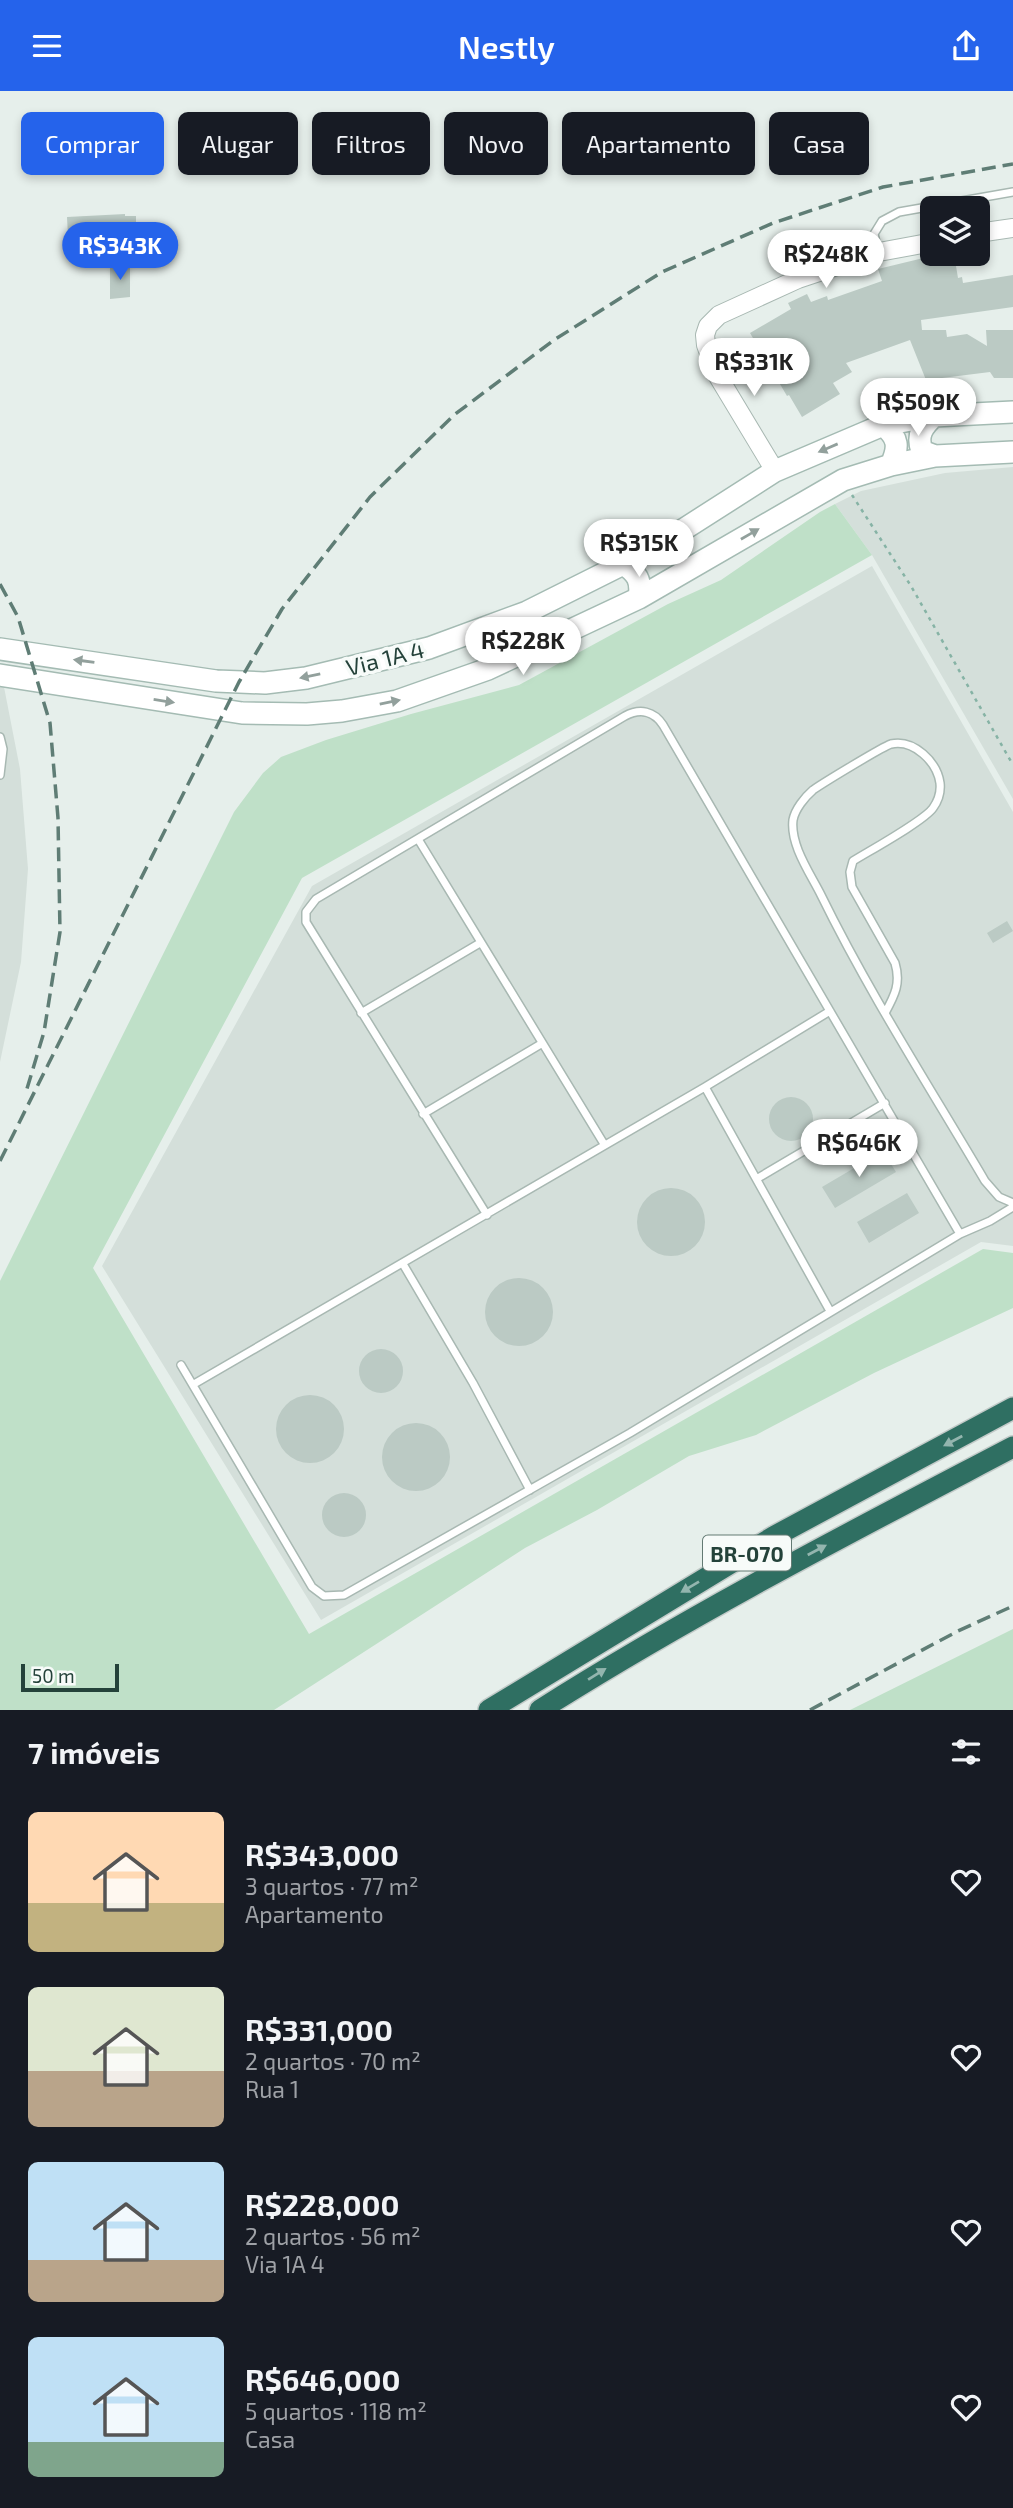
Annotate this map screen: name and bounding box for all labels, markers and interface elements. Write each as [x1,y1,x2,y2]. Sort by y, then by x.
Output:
icon: menu [28,27,66,65]
text: Nestly [458,27,555,65]
icon: share [947,27,985,65]
chip: Comprar [21,112,164,175]
chip: Alugar [178,112,298,175]
chip: Filtros [312,112,430,175]
chip: Novo [444,112,548,175]
chip: Apartamento [562,112,755,175]
chip: Casa [769,112,869,175]
map controls [920,196,990,266]
button: layers [920,196,990,266]
pin: R$343K [63,223,177,282]
text: R$343K [78,231,162,259]
pin: R$248K [769,231,883,290]
text: R$248K [783,239,869,267]
pin: R$331K [697,338,811,398]
text: R$331K [715,347,793,375]
pin: R$509K [861,379,975,438]
text: R$509K [876,387,960,415]
one-way arrow [817,443,838,454]
pin: R$315K [582,519,696,579]
text: R$315K [600,528,678,556]
one-way arrow [740,528,760,540]
pin: R$228K [466,617,580,677]
text: R$228K [481,626,565,654]
street label: Via 1A 4 [343,635,427,681]
one-way arrow [73,656,95,667]
one-way arrow [299,671,321,682]
one-way arrow [153,696,175,707]
one-way arrow [379,697,401,708]
pin: R$646K [802,1119,916,1179]
text: R$646K [817,1128,901,1156]
one-way arrow [943,1435,963,1447]
road number: BR-070 [703,1535,791,1571]
one-way arrow [807,1544,827,1555]
one-way arrow [680,1581,699,1593]
scale bar [21,1661,119,1693]
text: 50 m [32,1664,75,1687]
one-way arrow [588,1667,607,1680]
icon: filters [947,1733,985,1771]
text: 7 imóveis [28,1734,160,1770]
text: R$343,000 [245,1836,399,1872]
icon: home [84,1840,168,1924]
icon: heart [947,1863,985,1901]
text: 3 quartos · 77 m² [245,1872,419,1900]
text: Apartamento [245,1900,384,1928]
text: R$331,000 [245,2011,393,2047]
icon: home [84,2015,168,2099]
icon: heart [947,2038,985,2076]
text: 2 quartos · 70 m² [245,2047,421,2075]
text: Rua 1 [245,2075,299,2103]
text: R$228,000 [245,2186,399,2222]
icon: home [84,2190,168,2274]
icon: heart [947,2213,985,2251]
text: 2 quartos · 56 m² [245,2222,421,2250]
text: Via 1A 4 [245,2250,325,2278]
text: R$646,000 [245,2361,400,2397]
icon: home [84,2365,168,2449]
icon: heart [947,2388,985,2426]
text: 5 quartos · 118 m² [245,2397,427,2425]
text: Casa [245,2425,295,2453]

